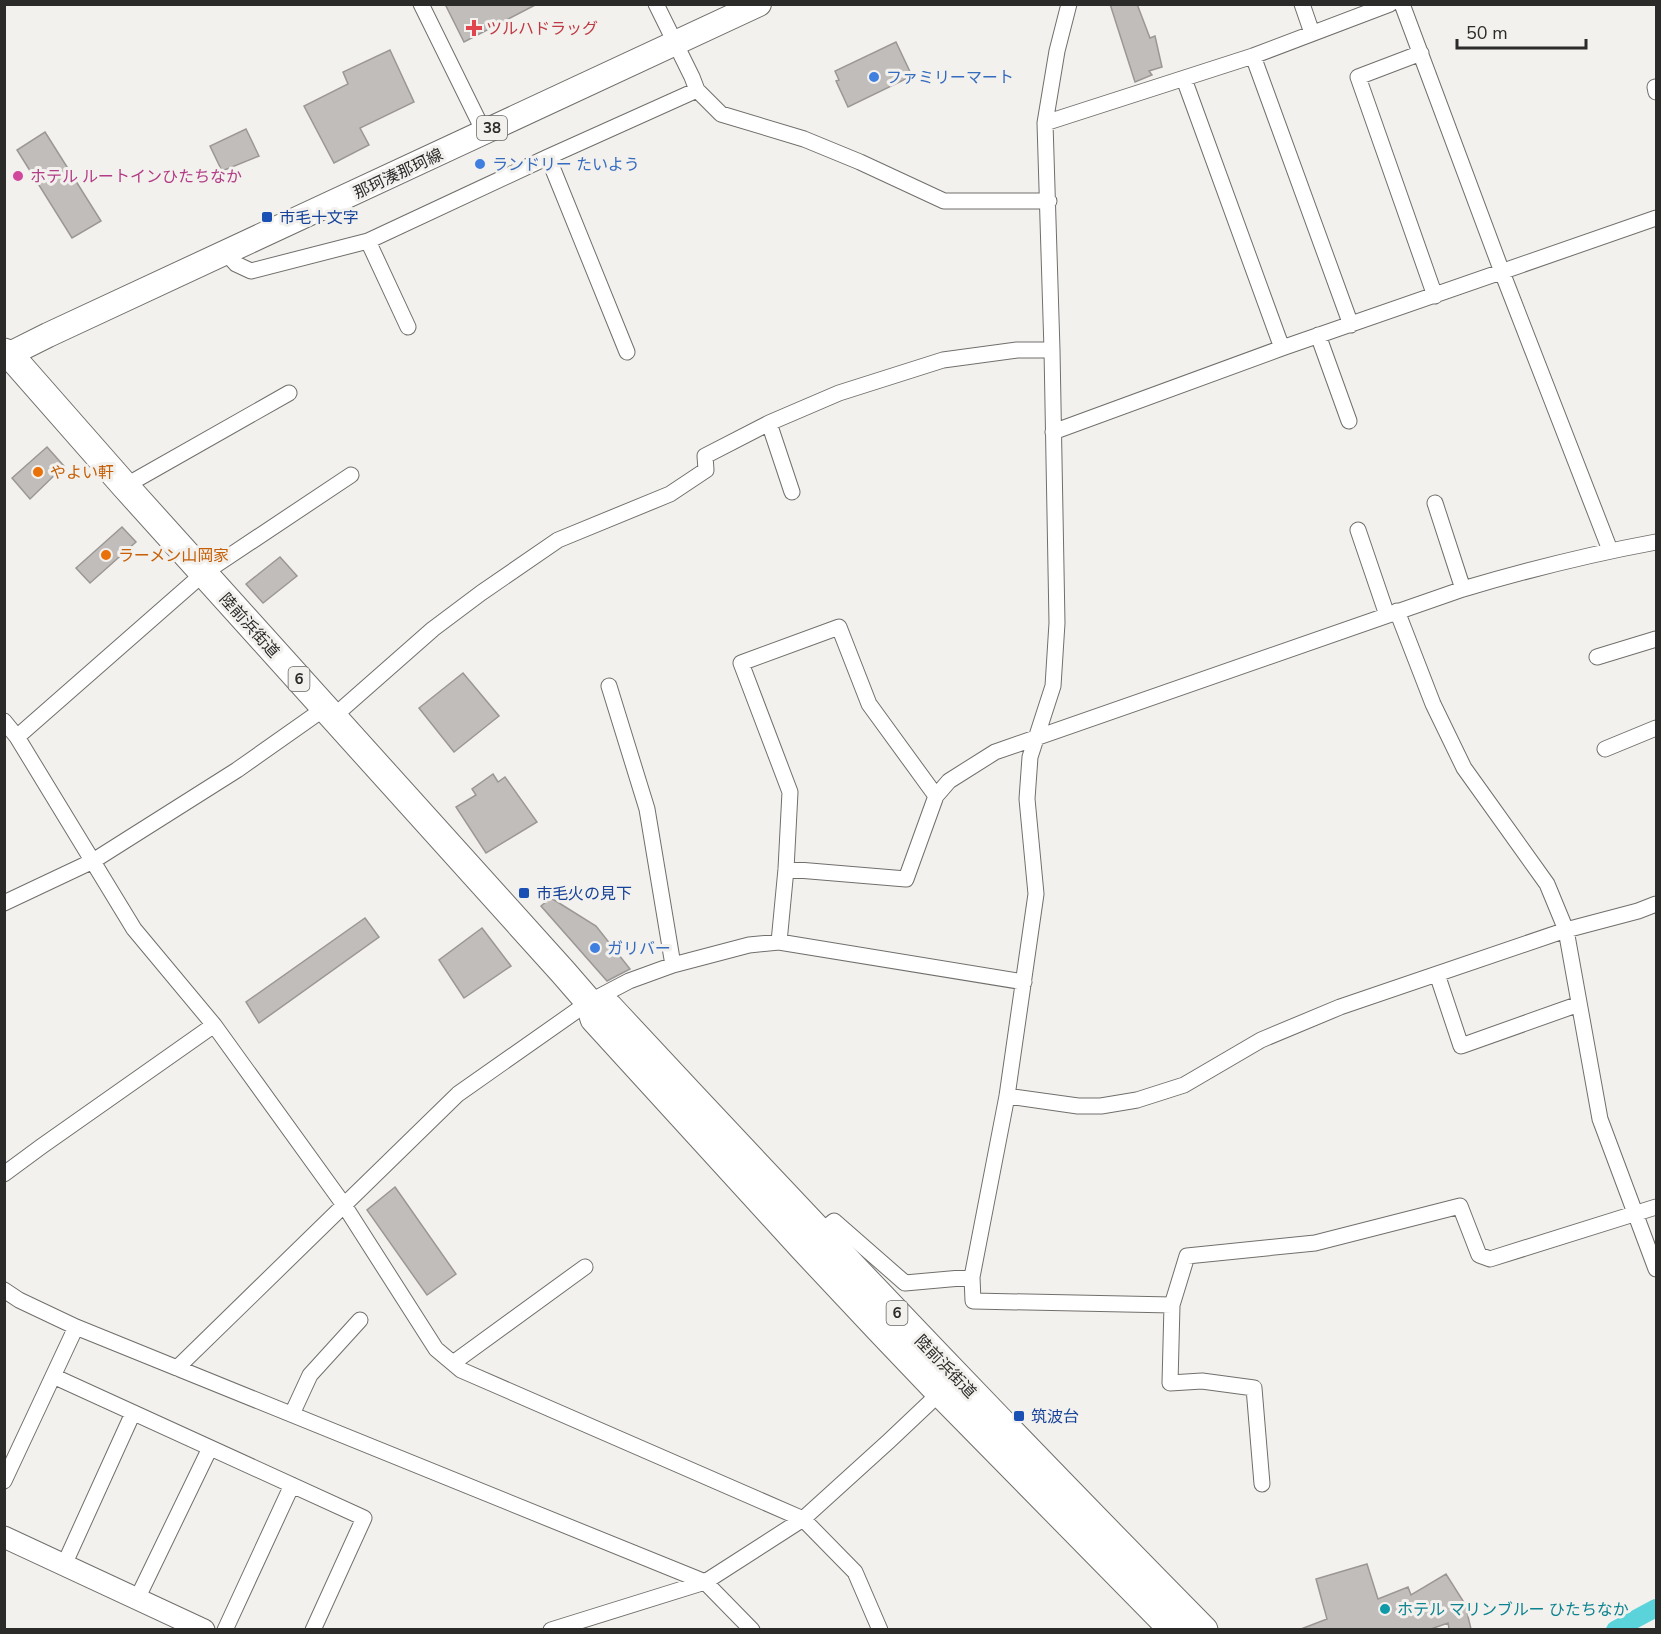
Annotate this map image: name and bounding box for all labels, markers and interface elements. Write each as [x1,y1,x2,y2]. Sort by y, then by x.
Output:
scale bar [1457,12,1586,50]
place label: ツルハドラッグ [486,18,598,40]
marker: ツルハドラッグ [467,21,481,35]
text: 50 m [1466,21,1508,45]
place label: ファミリーマート [886,67,1014,89]
marker: ファミリーマート [867,70,881,84]
road number: 38 [477,116,507,140]
street label: 那珂湊那珂線 [350,144,447,204]
place label: ランドリー たいよう [492,154,640,176]
marker: ランドリー たいよう [473,157,487,171]
place label: ホテル ルートインひたちなか [30,166,242,188]
marker: ホテル ルートインひたちなか [11,169,25,183]
place label: 市毛十文字 [279,207,359,229]
marker: 市毛十文字 [260,210,274,224]
place label: やよい軒 [50,462,114,484]
marker: やよい軒 [31,465,45,479]
place label: ラーメン山岡家 [118,545,229,567]
marker: ラーメン山岡家 [99,548,113,562]
street label: 陸前浜街道 [214,589,284,663]
road number: 6 [288,667,310,691]
place label: 市毛火の見下 [536,883,632,905]
marker: 市毛火の見下 [517,886,531,900]
place label: ガリバー [607,938,671,960]
marker: ガリバー [588,941,602,955]
road number: 6 [886,1301,908,1325]
street label: 陸前浜街道 [910,1330,981,1403]
place label: 筑波台 [1031,1406,1079,1428]
marker: 筑波台 [1012,1409,1026,1423]
place label: ホテル マリンブルー ひたちなか [1397,1599,1629,1621]
marker: ホテル マリンブルー ひたちなか [1378,1602,1392,1616]

